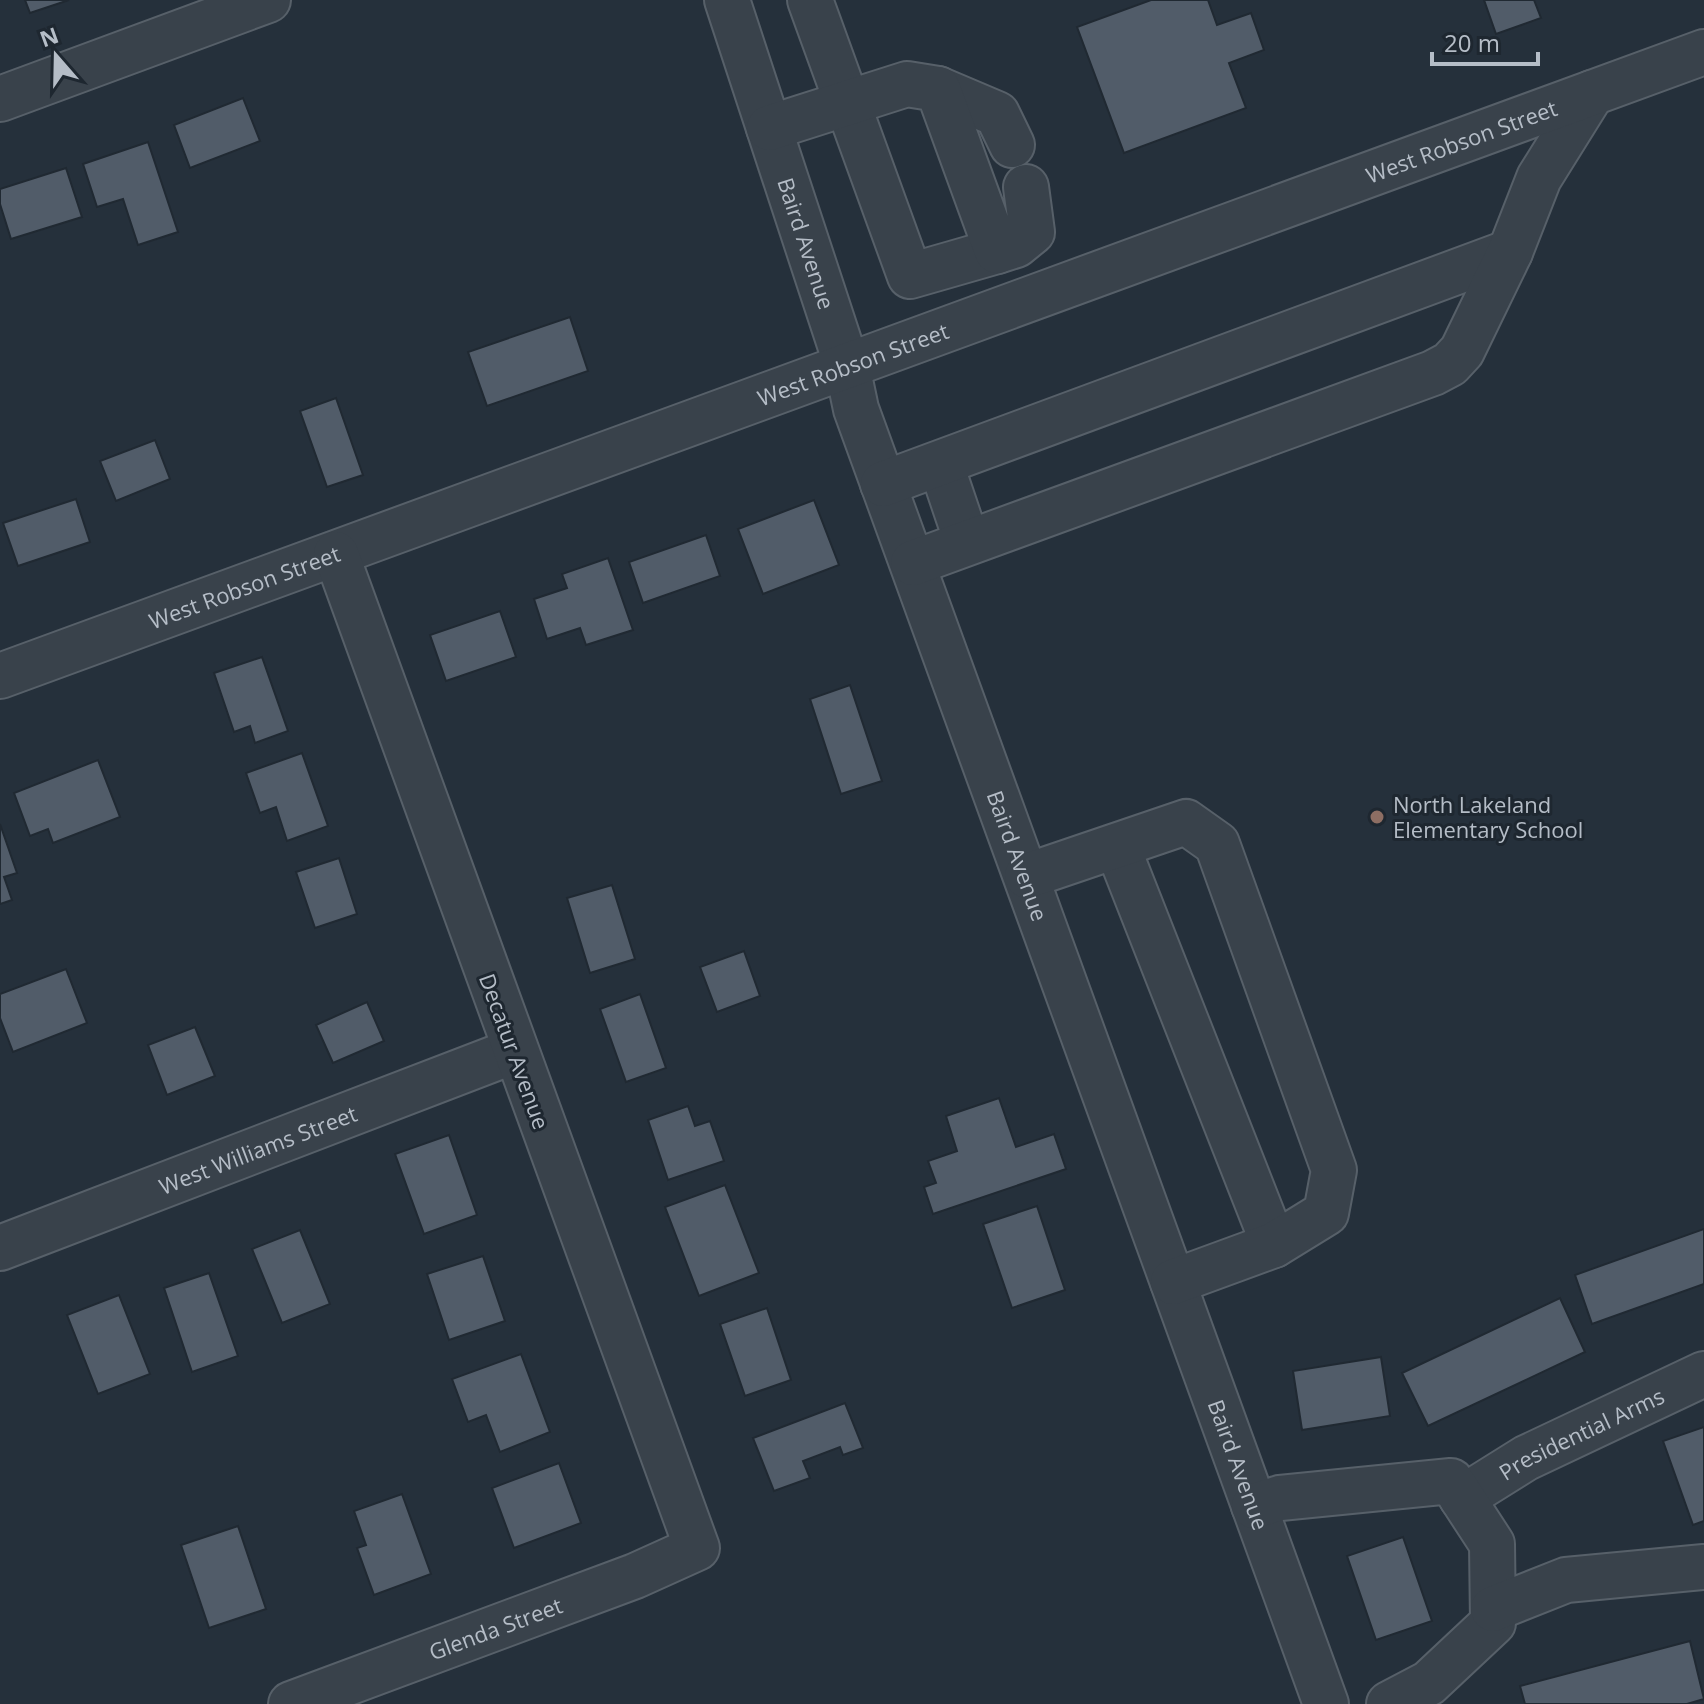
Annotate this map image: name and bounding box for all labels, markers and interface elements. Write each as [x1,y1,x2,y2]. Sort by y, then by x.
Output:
north arrow [16,16,96,96]
scale bar [1432,16,1538,66]
text: N [35,19,62,53]
text: 20 m [1444,26,1500,59]
street label: West Robson Street [1361,92,1561,190]
street label: Baird Avenue [771,174,842,313]
street label: West Robson Street [753,315,953,412]
street label: West Robson Street [144,538,344,635]
street label: Baird Avenue [981,786,1055,925]
place label: North Lakeland Elementary School [1393,789,1583,844]
marker: North Lakeland Elementary School [1368,808,1386,826]
street label: Decatur Avenue [473,969,557,1133]
street label: West Williams Street [154,1098,361,1201]
street label: Presidential Arms [1493,1380,1669,1487]
street label: Baird Avenue [1202,1395,1277,1534]
street label: Glenda Street [424,1589,566,1667]

